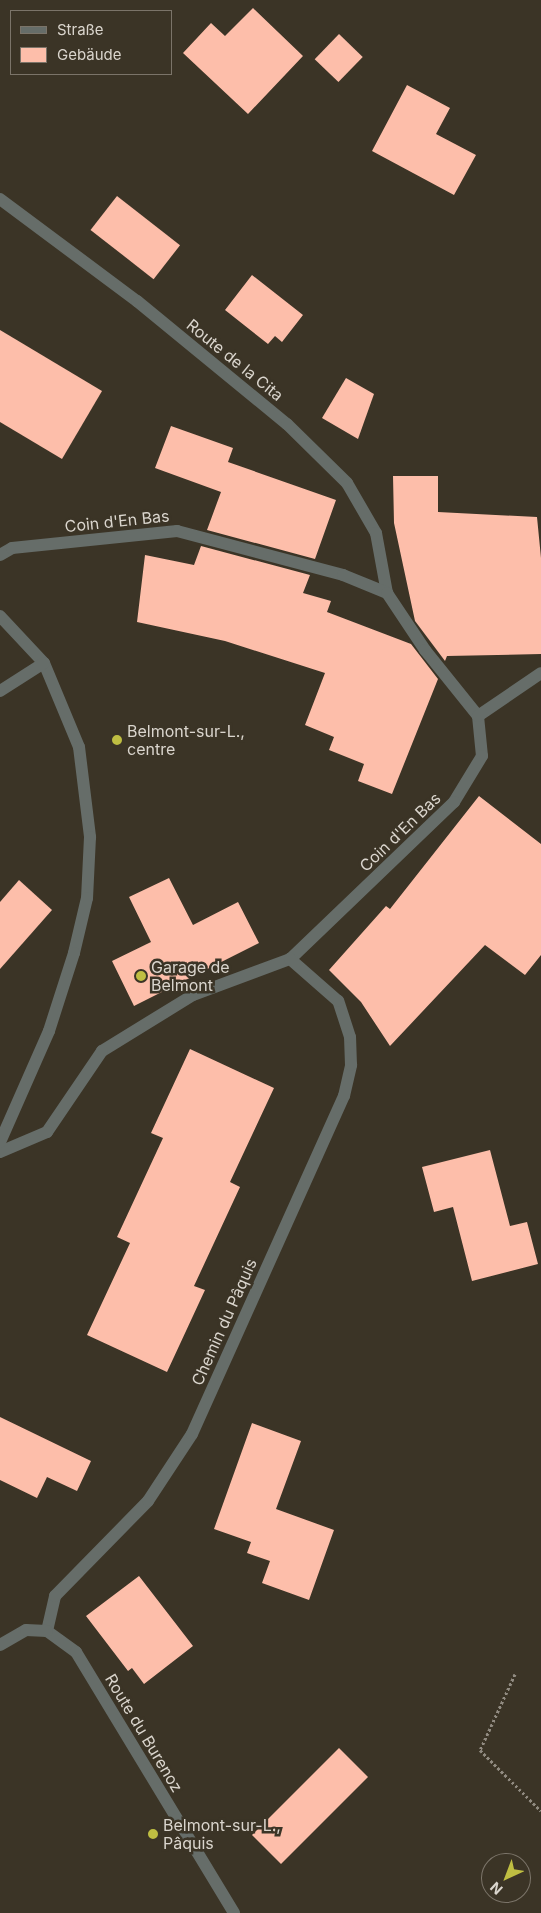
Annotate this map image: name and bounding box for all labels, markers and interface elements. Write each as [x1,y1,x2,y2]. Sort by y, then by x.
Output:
legend [10,10,172,75]
text: Straße [57,20,104,39]
text: Gebäude [57,45,122,64]
street label: Route de la Cita [183,315,287,405]
street label: Coin d'En Bas [64,506,170,536]
place label: Belmont-sur-L., centre [127,721,245,759]
marker: Belmont-sur-L., centre [111,734,123,746]
street label: Coin d'En Bas [356,789,444,875]
place label: Garage de Belmont [151,957,230,995]
marker: Garage de Belmont [135,970,147,982]
street label: Chemin du Pâquis [187,1256,261,1388]
street label: Route du Burenoz [101,1670,187,1796]
place label: Belmont-sur-L., Pâquis [163,1815,281,1853]
marker: Belmont-sur-L., Pâquis [147,1828,159,1840]
north arrow [481,1853,531,1903]
text: N [486,1879,506,1898]

